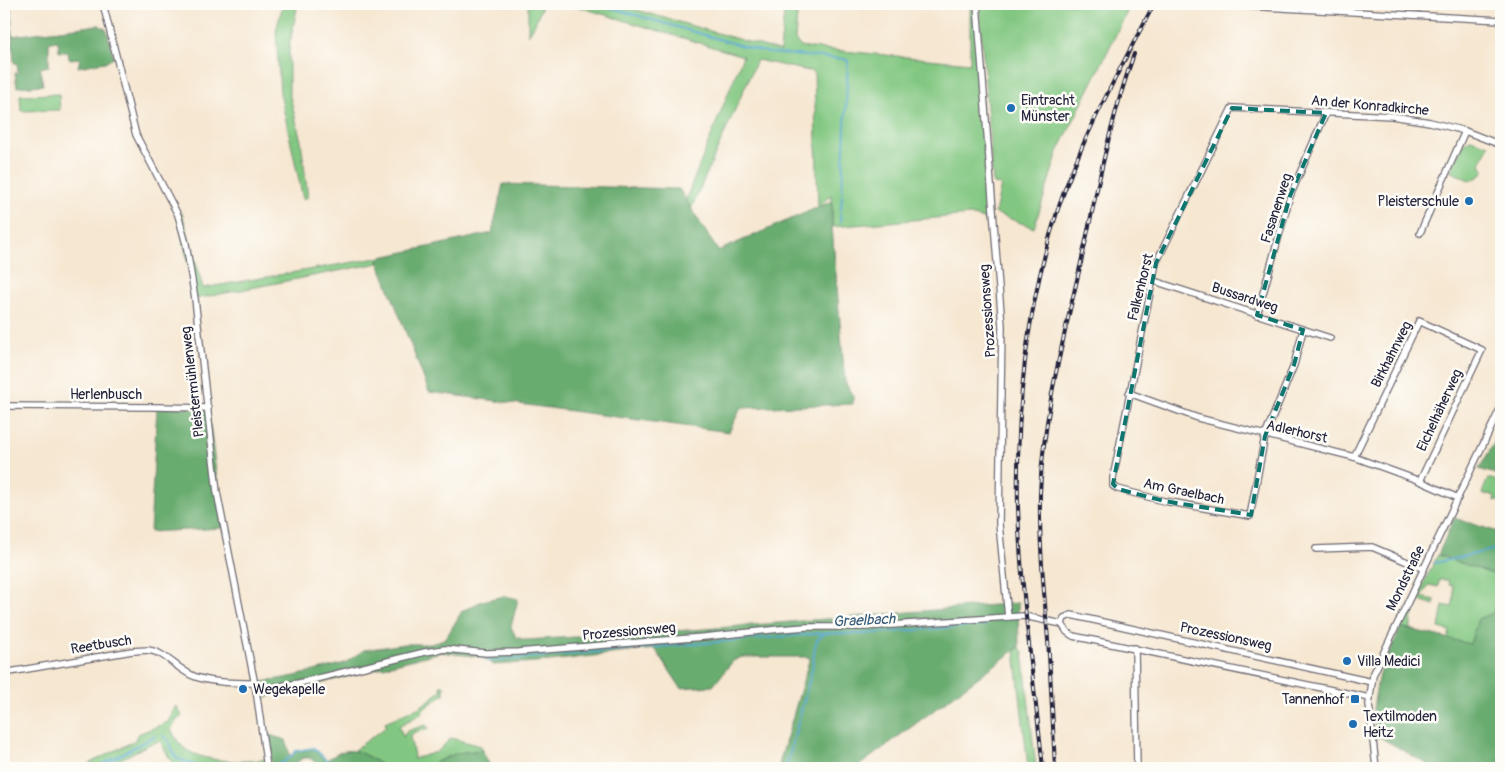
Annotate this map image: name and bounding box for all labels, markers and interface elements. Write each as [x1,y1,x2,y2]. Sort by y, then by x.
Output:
place label: Eintracht Münster [1021,92,1075,125]
street label: An der Konradkirche [1310,92,1430,119]
marker: Eintracht Münster [1005,102,1017,114]
street label: Fasanenweg [1257,171,1296,245]
place label: Pleisterschule [1378,193,1459,210]
marker: Pleisterschule [1463,195,1475,207]
street label: Falkenhorst [1124,251,1157,323]
street label: Prozessionsweg [976,264,999,358]
street label: Bussardweg [1209,279,1280,316]
street label: Birkhahnweg [1367,318,1415,390]
street label: Pleistermühlenweg [177,325,208,438]
street label: Eichelhäherweg [1413,366,1466,454]
street label: Herlenbusch [70,386,142,403]
street label: Adlerhorst [1265,416,1329,447]
street label: Am Graelbach [1142,475,1226,508]
street label: Mondstraße [1382,543,1429,613]
water label: Graelbach [832,609,897,632]
street label: Prozessionsweg [1178,618,1273,655]
street label: Prozessionsweg [582,619,676,644]
street label: Reetbusch [69,631,133,658]
place label: Villa Medici [1357,653,1421,670]
marker: Villa Medici [1341,655,1353,667]
place label: Wegekapelle [253,681,325,698]
marker: Wegekapelle [237,683,249,695]
place label: Tannenhof [1282,691,1345,708]
marker: Tannenhof [1349,693,1361,705]
place label: Textilmoden Heitz [1363,708,1437,741]
marker: Textilmoden Heitz [1347,718,1359,730]

